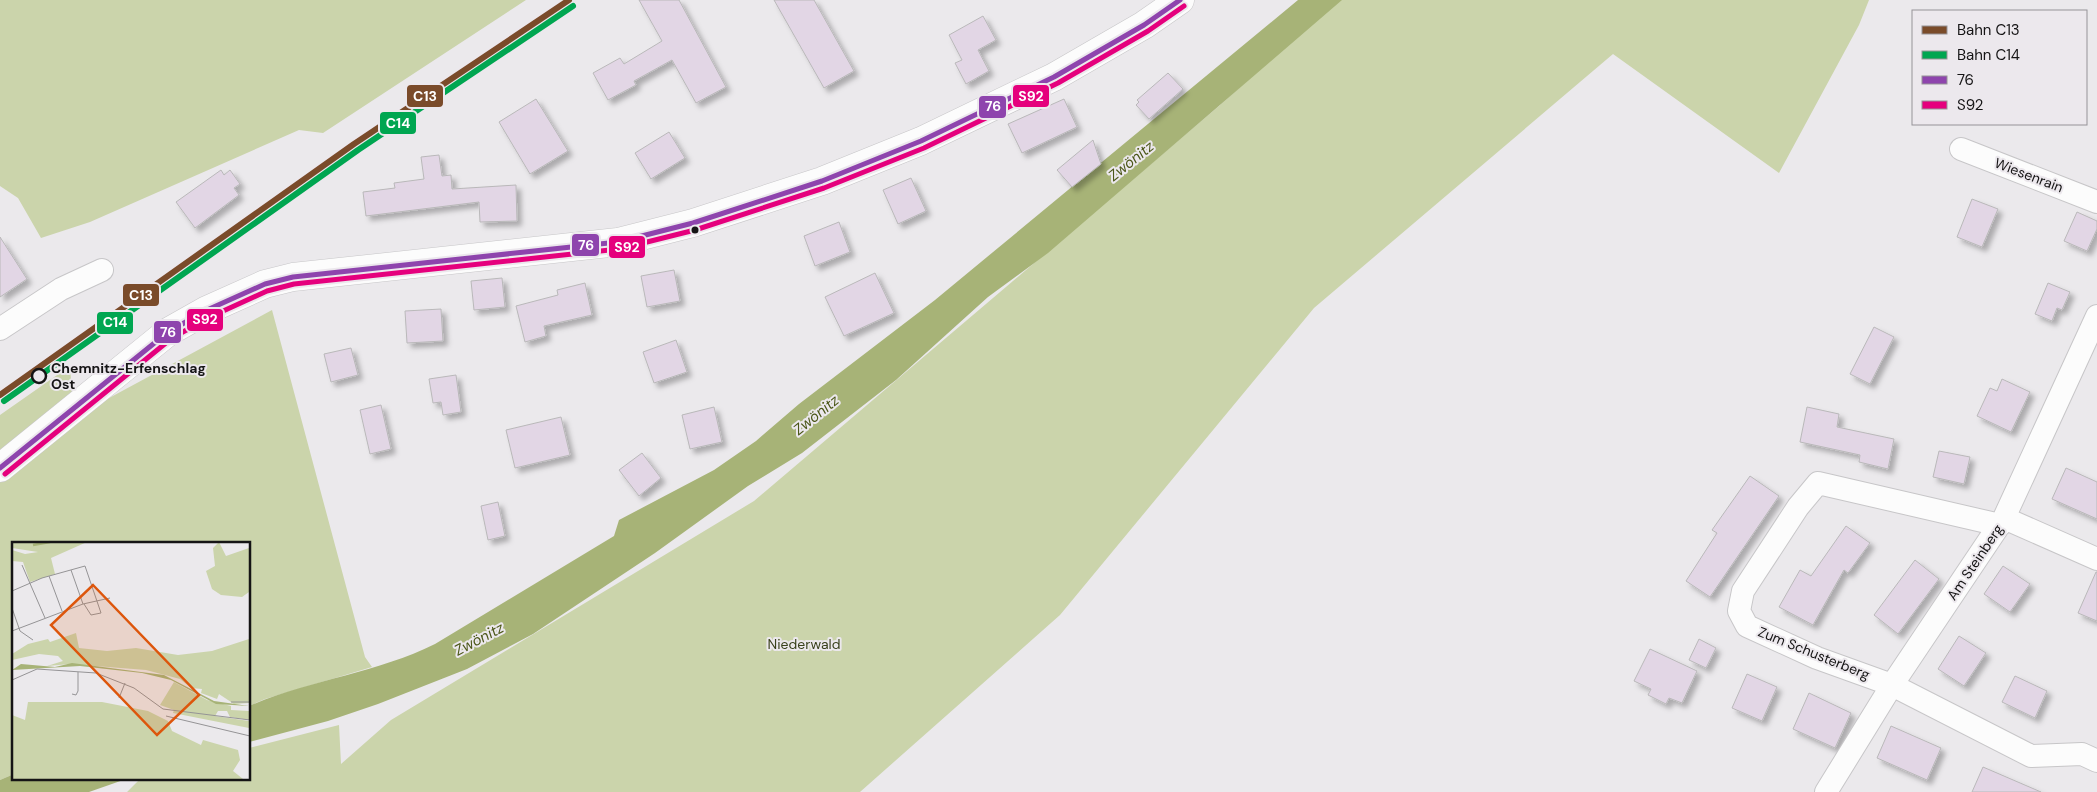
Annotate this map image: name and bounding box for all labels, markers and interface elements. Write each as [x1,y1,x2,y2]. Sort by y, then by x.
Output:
legend [1912,10,2087,125]
text: Bahn C13 [1957,20,2020,40]
text: Bahn C14 [1957,45,2020,65]
text: 76 [1957,70,1974,90]
line badge: C13 [406,84,444,108]
line badge: S92 [1012,84,1050,108]
text: C13 [413,87,437,105]
text: S92 [1018,87,1044,105]
line badge: 76 [978,95,1007,119]
text: S92 [1957,95,1984,115]
text: 76 [985,97,1001,115]
line badge: C14 [379,111,417,135]
text: C14 [386,114,410,132]
water label: Zwönitz [1104,136,1158,186]
street label: Wiesenrain [1992,154,2066,196]
unlabelled marker [690,225,700,235]
line badge: 76 [571,233,600,257]
line badge: S92 [608,235,646,259]
text: 76 [578,236,594,254]
text: S92 [614,238,640,256]
line badge: C13 [122,283,160,307]
text: C13 [129,286,153,304]
line badge: S92 [186,308,224,332]
text: S92 [192,310,218,328]
line badge: C14 [96,311,134,335]
text: C14 [103,313,127,331]
line badge: 76 [153,320,182,344]
text: 76 [160,323,176,341]
place label: Chemnitz-Erfenschlag Ost [51,359,206,393]
marker: Chemnitz-Erfenschlag Ost [31,368,47,384]
water label: Zwönitz [789,390,843,440]
street label: Am Steinberg [1943,520,2007,603]
inset map [12,542,250,780]
water label: Zwönitz [451,618,507,660]
street label: Zum Schusterberg [1756,622,1873,684]
park label: Niederwald [768,635,840,653]

